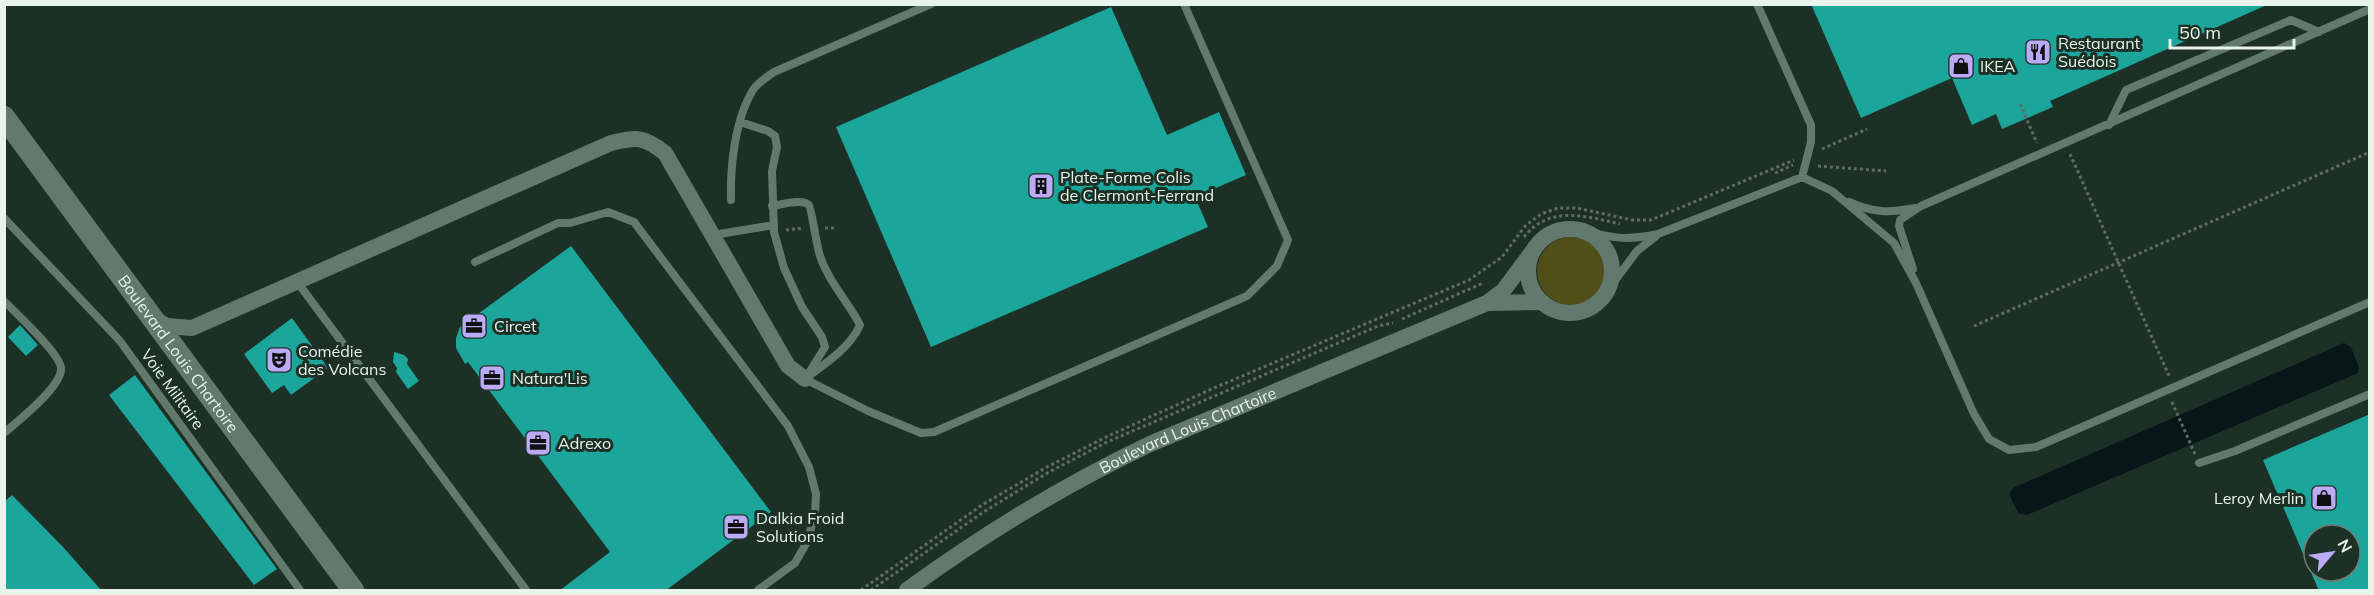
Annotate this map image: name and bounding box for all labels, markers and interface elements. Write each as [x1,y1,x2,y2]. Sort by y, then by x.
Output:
scale bar [2170,12,2294,50]
text: 50 m [2179,21,2221,44]
place label: Restaurant Suédois [2058,33,2141,71]
restaurant icon: Restaurant Suédois [2023,37,2053,67]
shop icon: IKEA [1946,51,1976,81]
place label: IKEA [1980,56,2015,76]
place label: Plate-Forme Colis de Clermont-Ferrand [1060,167,1214,205]
building icon: Plate-Forme Colis de Clermont-Ferrand [1026,171,1056,201]
street label: Boulevard Louis Chartoire [114,271,243,436]
office icon: Circet [459,311,489,341]
place label: Circet [494,316,537,336]
place label: Comédie des Volcans [298,341,386,379]
street label: Voie Militaire [137,345,209,433]
theatre icon: Comédie des Volcans [264,345,294,375]
office icon: Natura'Lis [477,363,507,393]
place label: Natura'Lis [512,368,588,388]
street label: Boulevard Louis Chartoire [1096,382,1279,478]
office icon: Adrexo [523,428,553,458]
place label: Adrexo [558,433,611,453]
shop icon: Leroy Merlin [2309,483,2339,513]
place label: Leroy Merlin [2214,488,2304,508]
place label: Dalkia Froid Solutions [756,508,844,546]
office icon: Dalkia Froid Solutions [721,512,751,542]
north arrow [2302,523,2362,583]
text: N [2333,536,2357,556]

